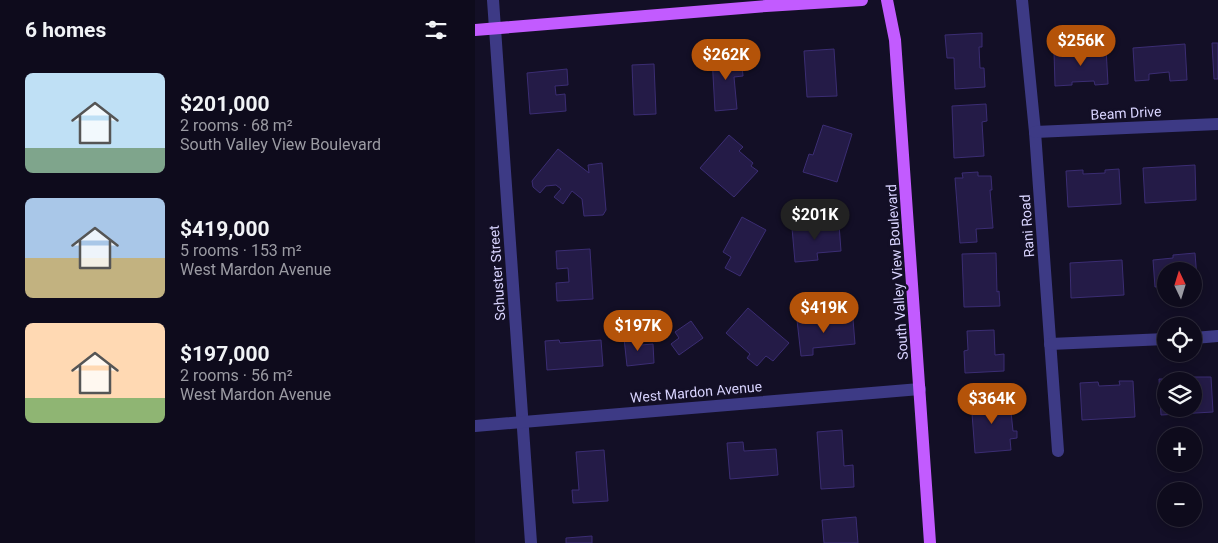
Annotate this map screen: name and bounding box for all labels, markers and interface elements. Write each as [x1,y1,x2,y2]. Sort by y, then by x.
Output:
icon: filters [422,16,450,44]
text: 6 homes [25,18,106,42]
pin: $256K [1046,24,1116,67]
text: $256K [1058,31,1104,50]
pin: $262K [691,38,761,81]
text: $262K [703,45,749,64]
text: $201,000 [180,92,270,116]
icon: home [65,93,125,153]
street label: Beam Drive [1090,103,1162,123]
text: 2 rooms · 68 m² [180,116,293,135]
text: South Valley View Boulevard [180,135,381,154]
street label: South Valley View Boulevard [883,184,911,360]
street label: Rani Road [1017,194,1037,258]
pin: $201K [780,198,850,241]
text: $201K [792,205,838,224]
text: $419,000 [180,217,270,241]
icon: home [65,218,125,278]
street label: Schuster Street [486,224,508,321]
text: 5 rooms · 153 m² [180,241,302,260]
text: West Mardon Avenue [180,260,331,279]
north arrow [1157,262,1203,308]
map controls [1157,262,1202,527]
pin: $419K [789,292,859,334]
text: $419K [801,298,847,317]
pin: $197K [603,310,673,352]
text: $197K [615,316,661,335]
button: locate [1157,317,1202,362]
text: $197,000 [180,342,270,366]
icon: home [65,343,125,403]
text: 2 rooms · 56 m² [180,366,293,385]
button: layers [1157,372,1202,417]
street label: West Mardon Avenue [629,378,763,406]
pin: $364K [957,382,1027,425]
text: West Mardon Avenue [180,385,331,404]
text: $364K [969,389,1015,408]
button: + [1157,427,1202,472]
button: − [1157,482,1202,527]

